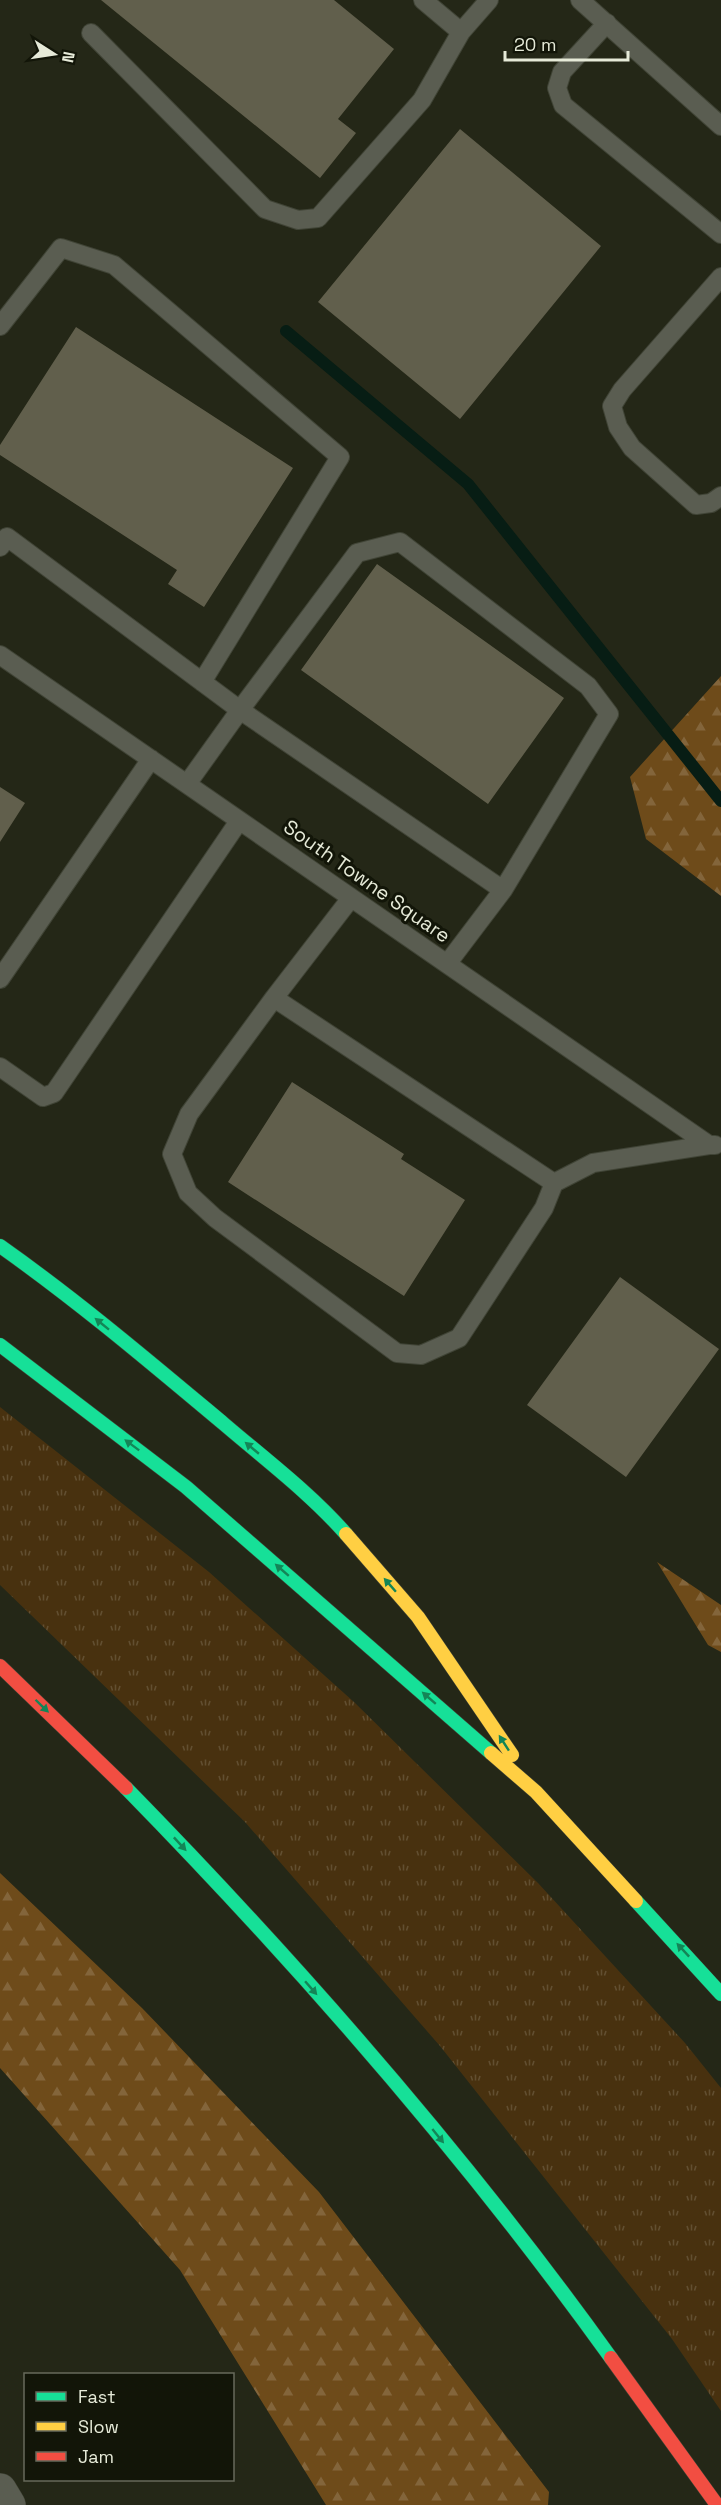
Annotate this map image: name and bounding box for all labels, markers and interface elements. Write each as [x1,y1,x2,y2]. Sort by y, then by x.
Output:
north arrow [24,24,84,84]
scale bar [505,24,628,62]
text: 20 m [514,33,557,56]
text: N [57,50,80,64]
street label: South Towne Square [278,814,456,948]
one-way arrow [94,1318,109,1331]
one-way arrow [124,1439,140,1452]
one-way arrow [245,1442,260,1455]
one-way arrow [275,1564,290,1577]
one-way arrow [384,1578,397,1593]
one-way arrow [422,1692,437,1705]
one-way arrow [35,1699,49,1713]
one-way arrow [499,1735,510,1751]
one-way arrow [173,1837,187,1852]
one-way arrow [676,1942,690,1957]
one-way arrow [305,1980,318,1996]
one-way arrow [432,2128,445,2144]
legend [24,2373,234,2481]
text: Fast [78,2385,115,2408]
text: Slow [78,2415,119,2438]
text: Jam [78,2445,114,2468]

